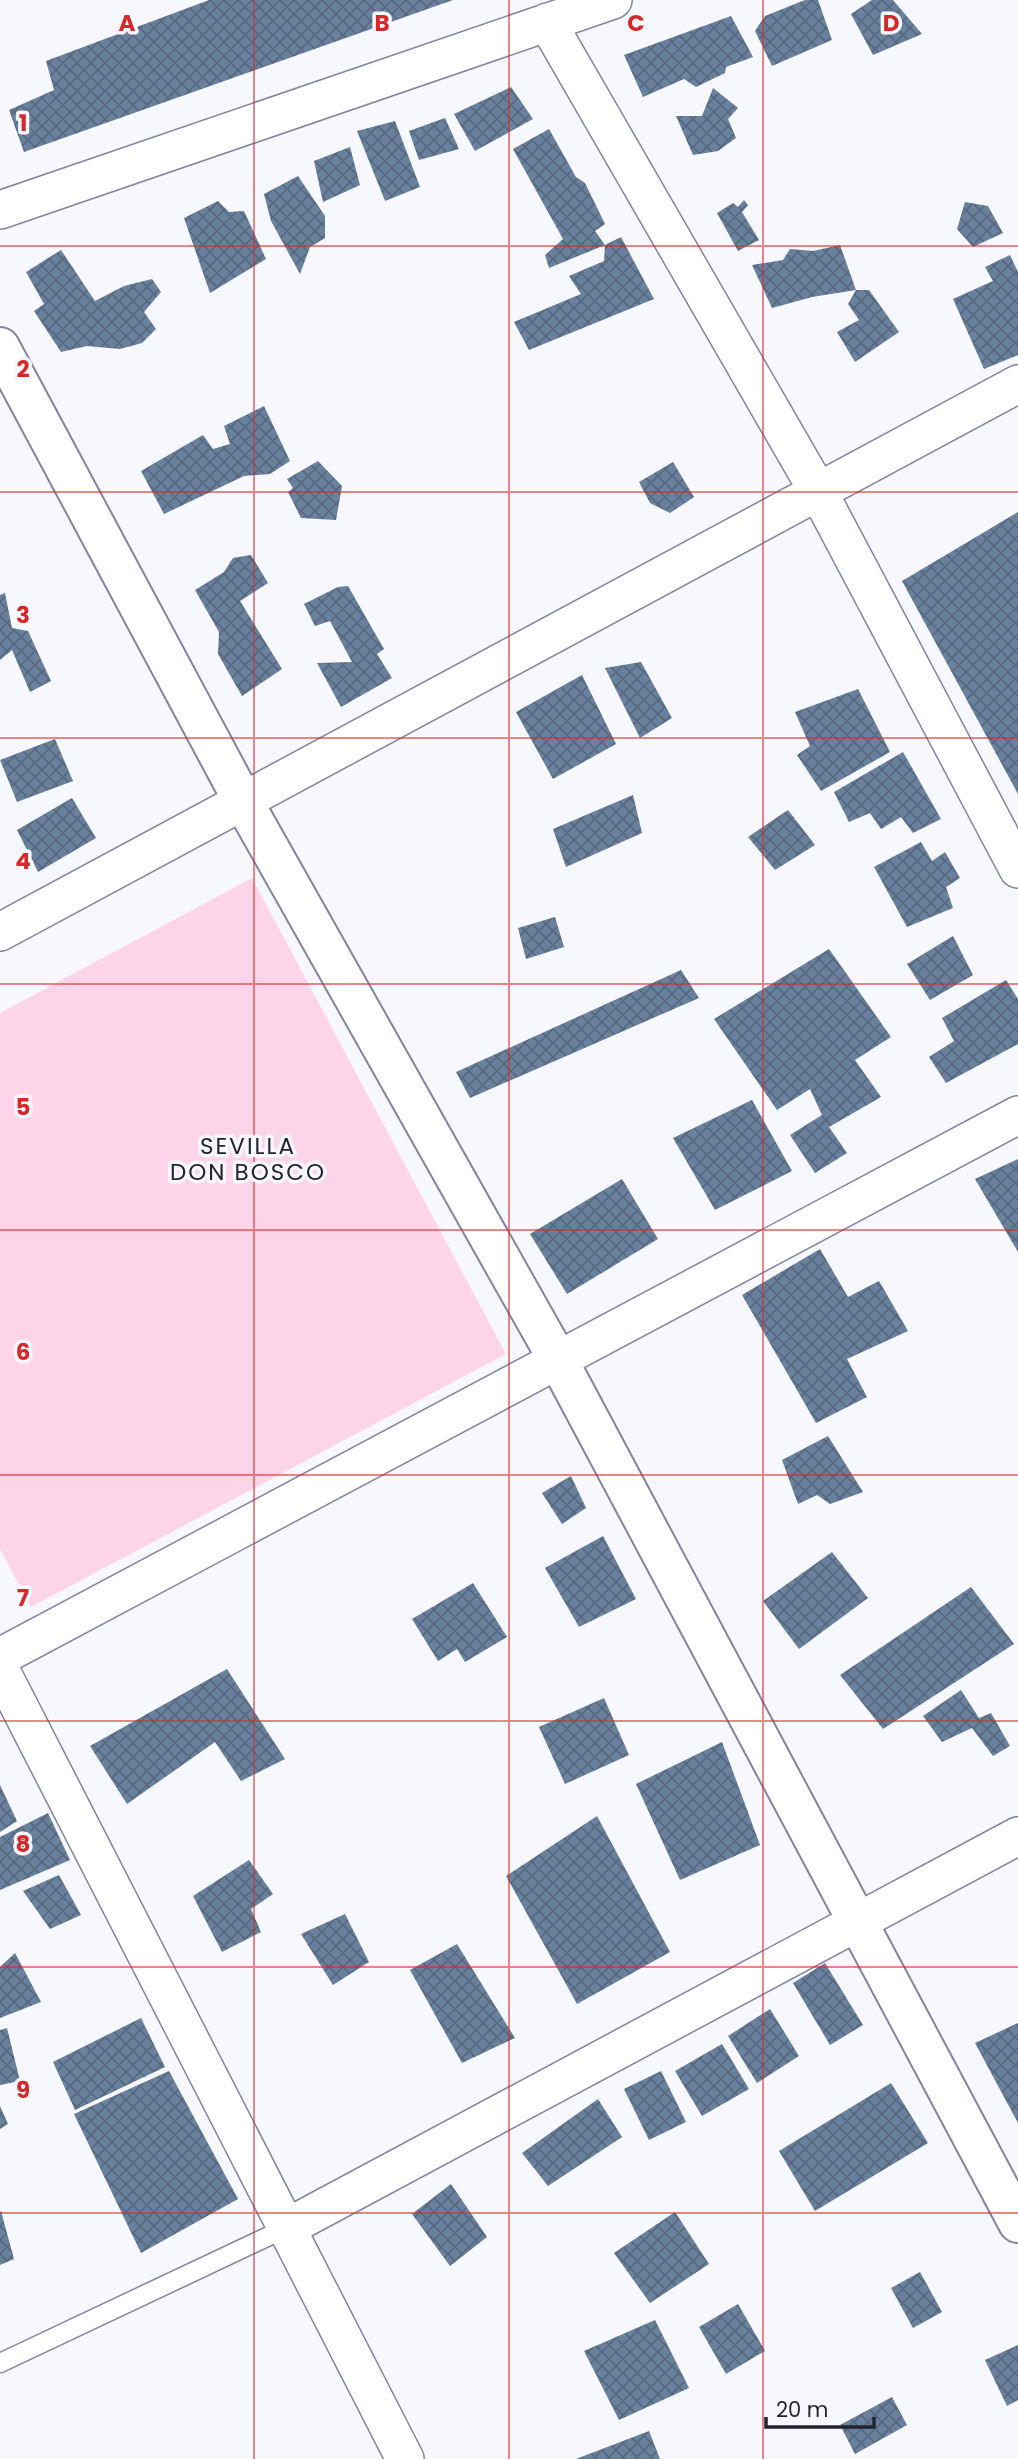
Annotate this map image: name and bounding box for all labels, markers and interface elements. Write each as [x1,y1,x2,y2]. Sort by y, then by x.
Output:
text: A [119,7,136,39]
text: B [374,7,390,39]
text: C [627,7,645,39]
text: D [883,7,899,39]
text: 1 [19,107,27,139]
text: 2 [16,353,30,385]
text: 3 [16,599,30,631]
text: 4 [15,845,31,877]
text: 5 [16,1091,30,1123]
district label: SEVILLA DON BOSCO [170,1130,326,1188]
text: 6 [16,1336,30,1368]
text: 7 [17,1582,29,1614]
text: 8 [16,1828,30,1860]
text: 9 [16,2074,30,2106]
scale bar [766,2386,874,2430]
text: 20 m [776,2395,829,2424]

